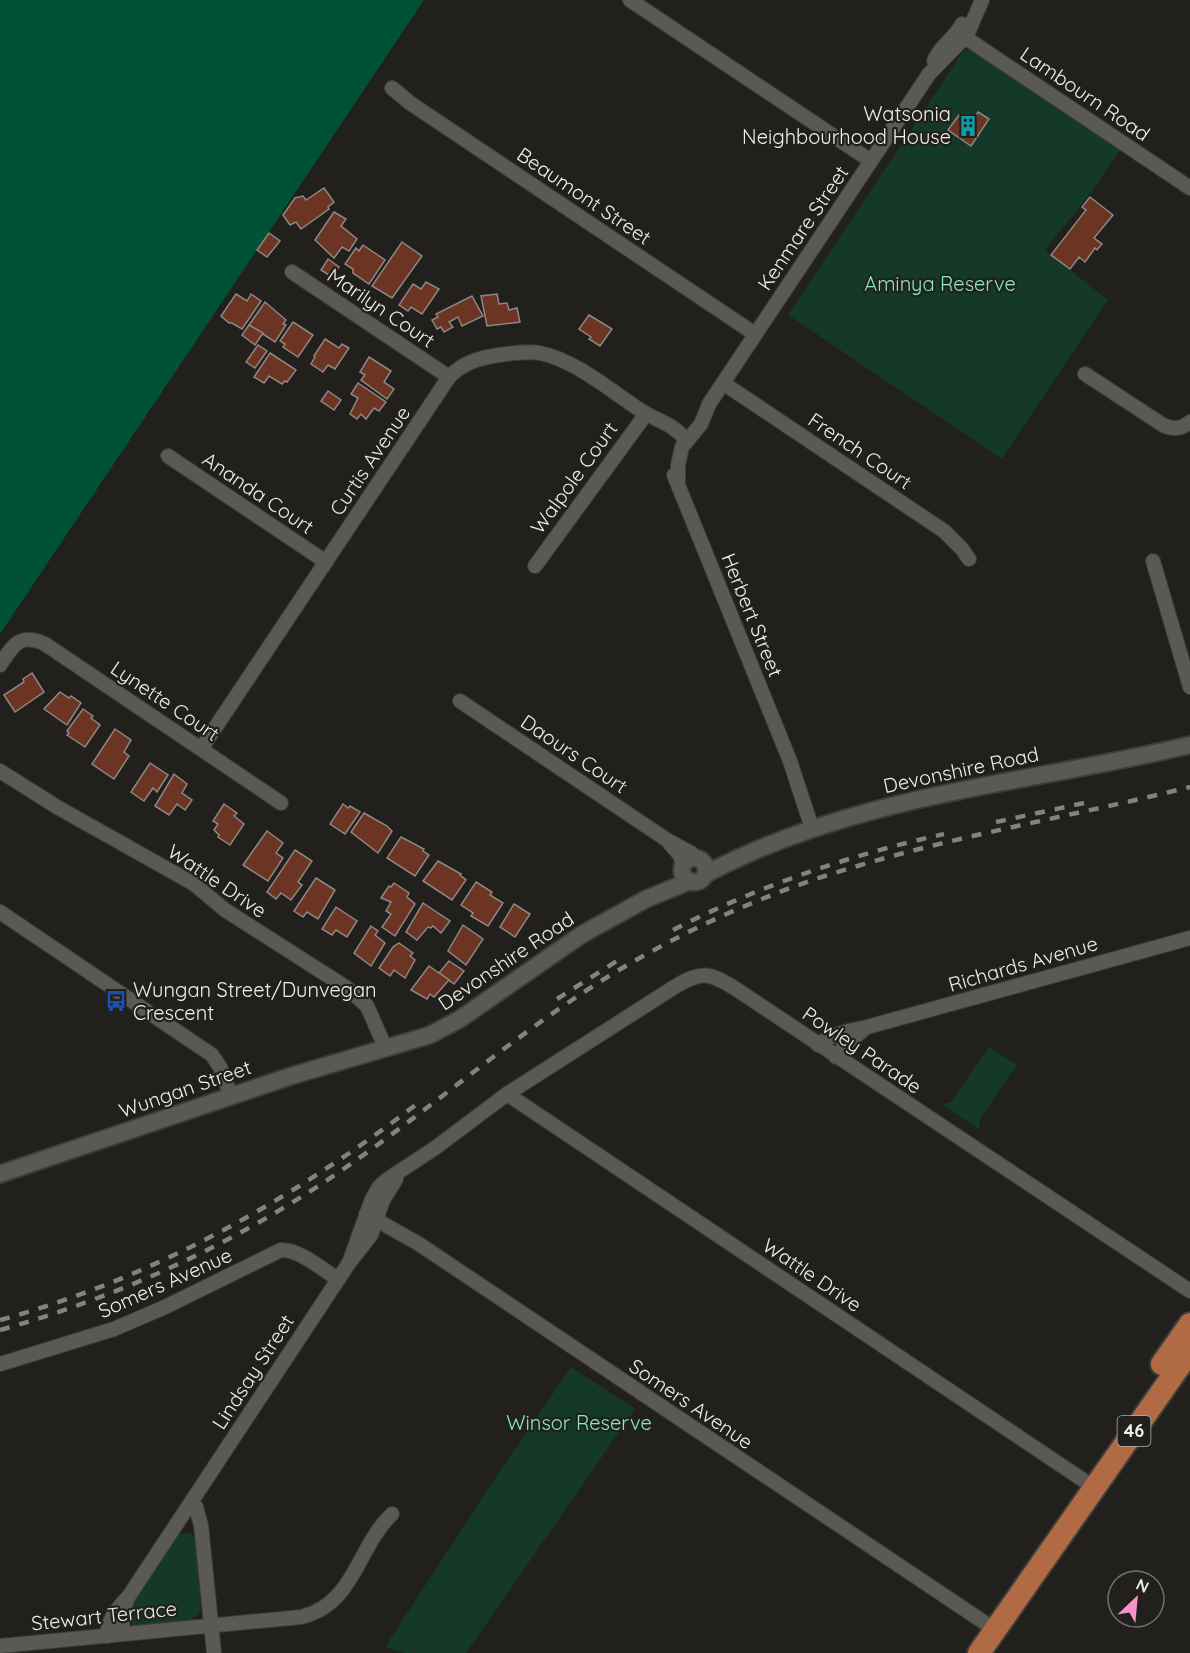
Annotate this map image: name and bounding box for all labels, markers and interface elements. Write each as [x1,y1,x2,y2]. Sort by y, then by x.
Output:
street label: Lambourn Road [1016,41,1155,146]
place label: Watsonia Neighbourhood House [742,101,951,149]
building icon: Watsonia Neighbourhood House [956,114,980,138]
street label: Beaumont Street [512,141,656,250]
street label: Kenmare Street [752,160,854,295]
street label: Marilyn Court [323,262,440,353]
park label: Aminya Reserve [864,271,1016,296]
street label: Curtis Avenue [324,401,415,520]
street label: French Court [804,407,917,494]
street label: Walpole Court [525,417,623,539]
street label: Ananda Court [198,446,319,539]
street label: Herbert Street [716,549,789,681]
street label: Lynette Court [106,655,225,746]
street label: Daours Court [516,709,633,799]
street label: Devonshire Road [881,741,1041,798]
street label: Wattle Drive [163,838,272,923]
street label: Devonshire Road [433,906,578,1015]
street label: Richards Avenue [945,930,1100,997]
place label: Wungan Street/Dunvegan Crescent [133,977,377,1025]
bus stop icon: Wungan Street/Dunvegan Crescent [104,989,128,1013]
street label: Powley Parade [798,1001,927,1099]
street label: Wungan Street [115,1054,254,1123]
street label: Wattle Drive [758,1232,867,1317]
street label: Somers Avenue [94,1242,236,1323]
street label: Lindsay Street [206,1309,299,1434]
street label: Somers Avenue [625,1353,758,1454]
park label: Winsor Reserve [506,1410,652,1435]
road number: 46 [1118,1416,1150,1446]
north arrow [1106,1569,1166,1629]
text: N [1133,1574,1152,1597]
street label: Stewart Terrace [30,1595,178,1636]

